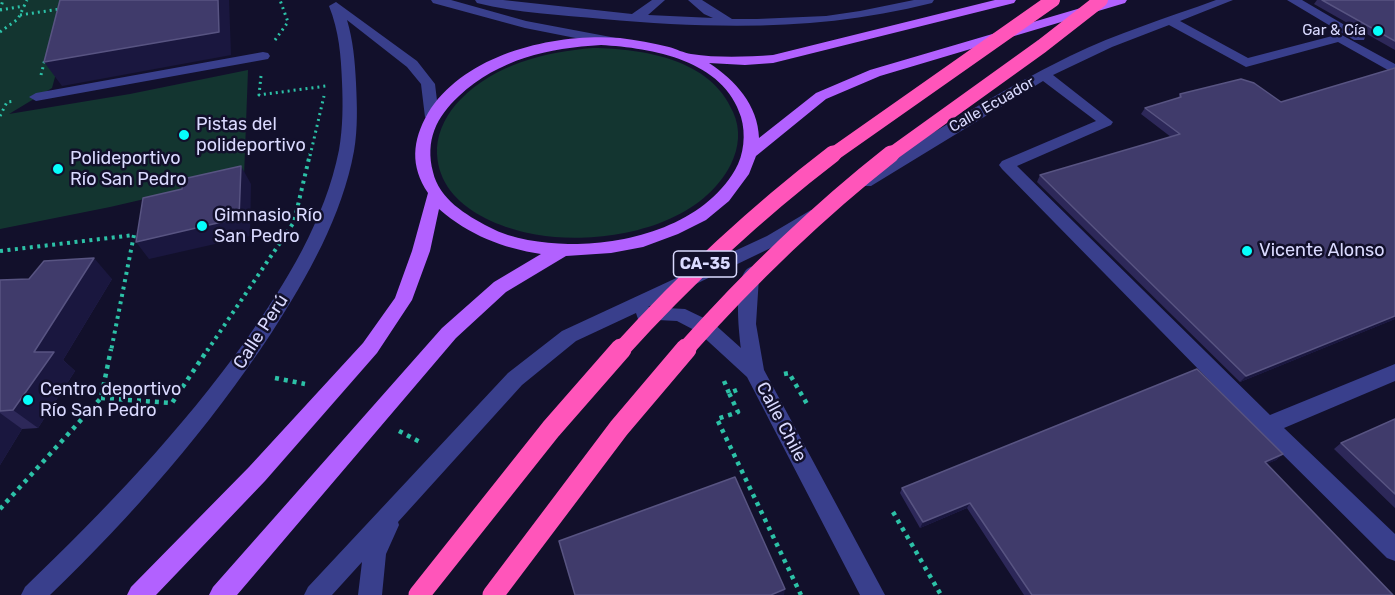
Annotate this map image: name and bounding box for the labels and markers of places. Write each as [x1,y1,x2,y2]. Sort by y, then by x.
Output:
place label: Gar & Cía [1302,22,1366,40]
marker: Gar & Cía [1371,24,1385,38]
place label: Pistas del polideportivo [196,114,306,156]
marker: Pistas del polideportivo [177,128,191,142]
place label: Polideportivo Río San Pedro [70,148,187,190]
marker: Polideportivo Río San Pedro [51,162,65,176]
place label: Gimnasio Río San Pedro [214,205,322,248]
marker: Gimnasio Río San Pedro [195,219,209,233]
place label: Vicente Alonso [1259,240,1385,262]
marker: Vicente Alonso [1240,244,1254,258]
place label: Centro deportivo Río San Pedro [40,379,181,422]
marker: Centro deportivo Río San Pedro [21,393,35,407]

